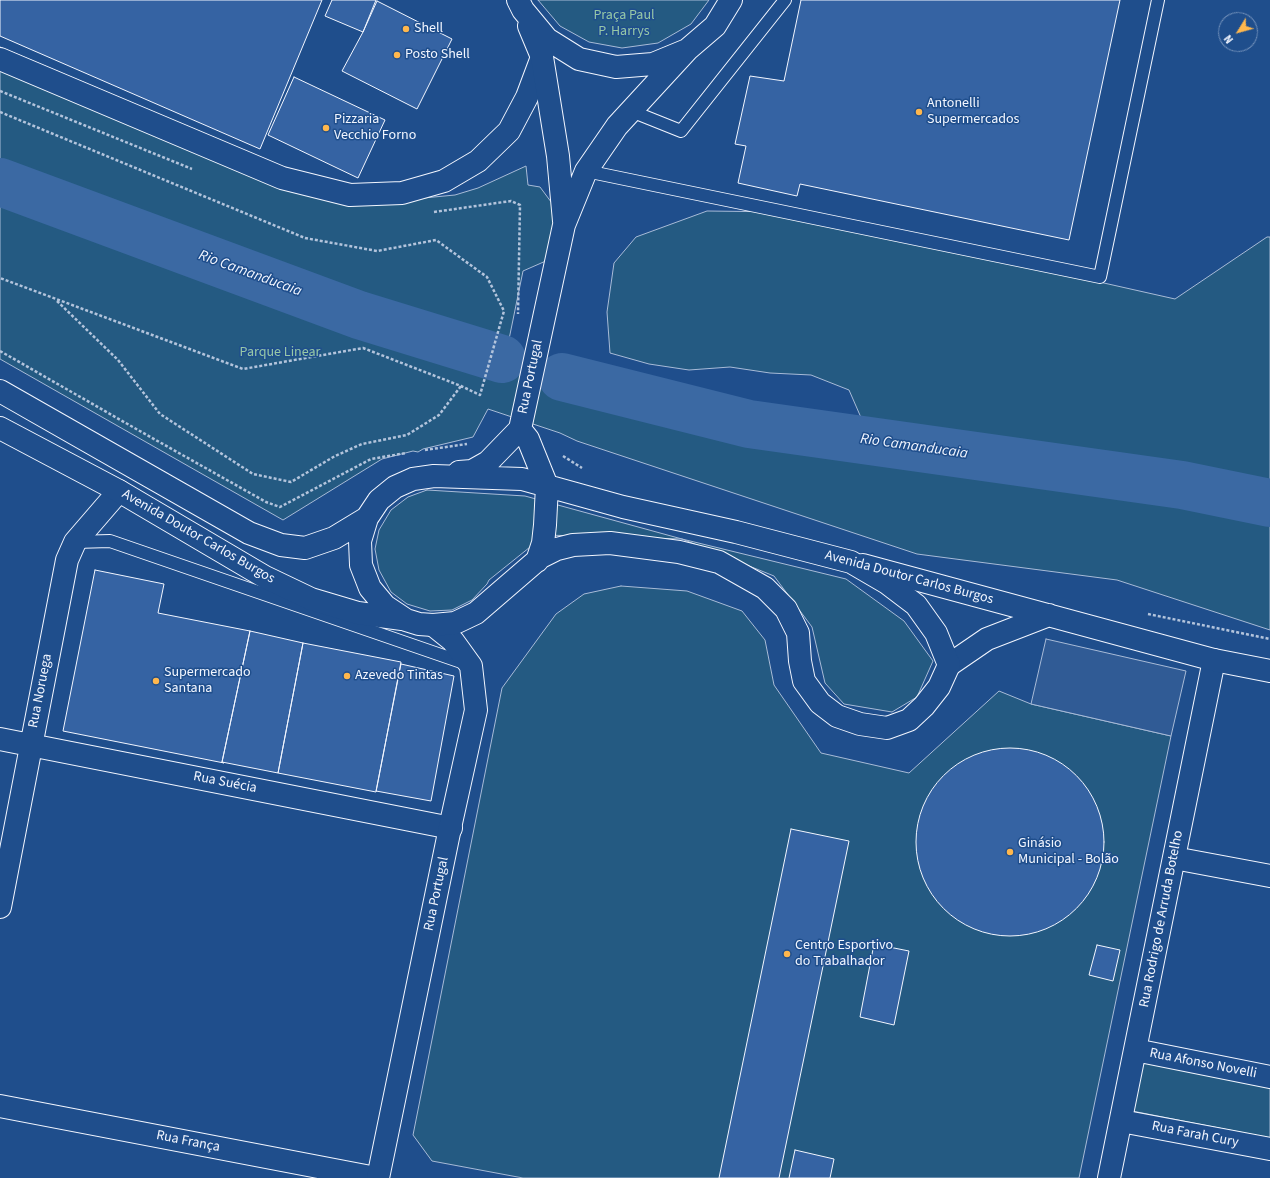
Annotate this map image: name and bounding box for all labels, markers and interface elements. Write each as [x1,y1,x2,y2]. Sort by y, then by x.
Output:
park label: Praça Paul P. Harrys [593,8,655,40]
north arrow [1218,12,1258,52]
place label: Shell [414,21,443,37]
marker: Shell [401,24,411,34]
text: N [1221,31,1237,46]
place label: Posto Shell [405,47,470,63]
marker: Posto Shell [392,50,402,60]
place label: Antonelli Supermercados [927,96,1019,128]
marker: Antonelli Supermercados [914,107,924,117]
place label: Pizzaria Vecchio Forno [334,112,416,144]
marker: Pizzaria Vecchio Forno [321,123,331,133]
water label: Rio Camanducaia [196,247,304,301]
street label: Rua Portugal [515,338,547,416]
park label: Parque Linear [240,345,320,361]
water label: Rio Camanducaia [859,431,969,463]
street label: Avenida Doutor Carlos Burgos [119,486,277,588]
street label: Avenida Doutor Carlos Burgos [823,547,995,609]
street label: Rua Noruega [26,652,56,730]
place label: Supermercado Santana [164,665,251,698]
place label: Azevedo Tintas [355,668,443,684]
marker: Azevedo Tintas [342,671,352,681]
marker: Supermercado Santana [151,676,161,686]
street label: Rua Suécia [192,769,258,797]
street label: Rua Rodrigo de Arruda Botelho [1137,829,1187,1009]
place label: Ginásio Municipal - Bolão [1018,836,1119,868]
marker: Ginásio Municipal - Bolão [1005,847,1015,857]
street label: Rua Portugal [421,855,453,933]
place label: Centro Esportivo do Trabalhador [795,938,893,970]
marker: Centro Esportivo do Trabalhador [782,949,792,959]
street label: Rua Afonso Novelli [1148,1045,1258,1083]
street label: Rua Farah Cury [1150,1118,1240,1152]
street label: Rua França [155,1128,221,1156]

